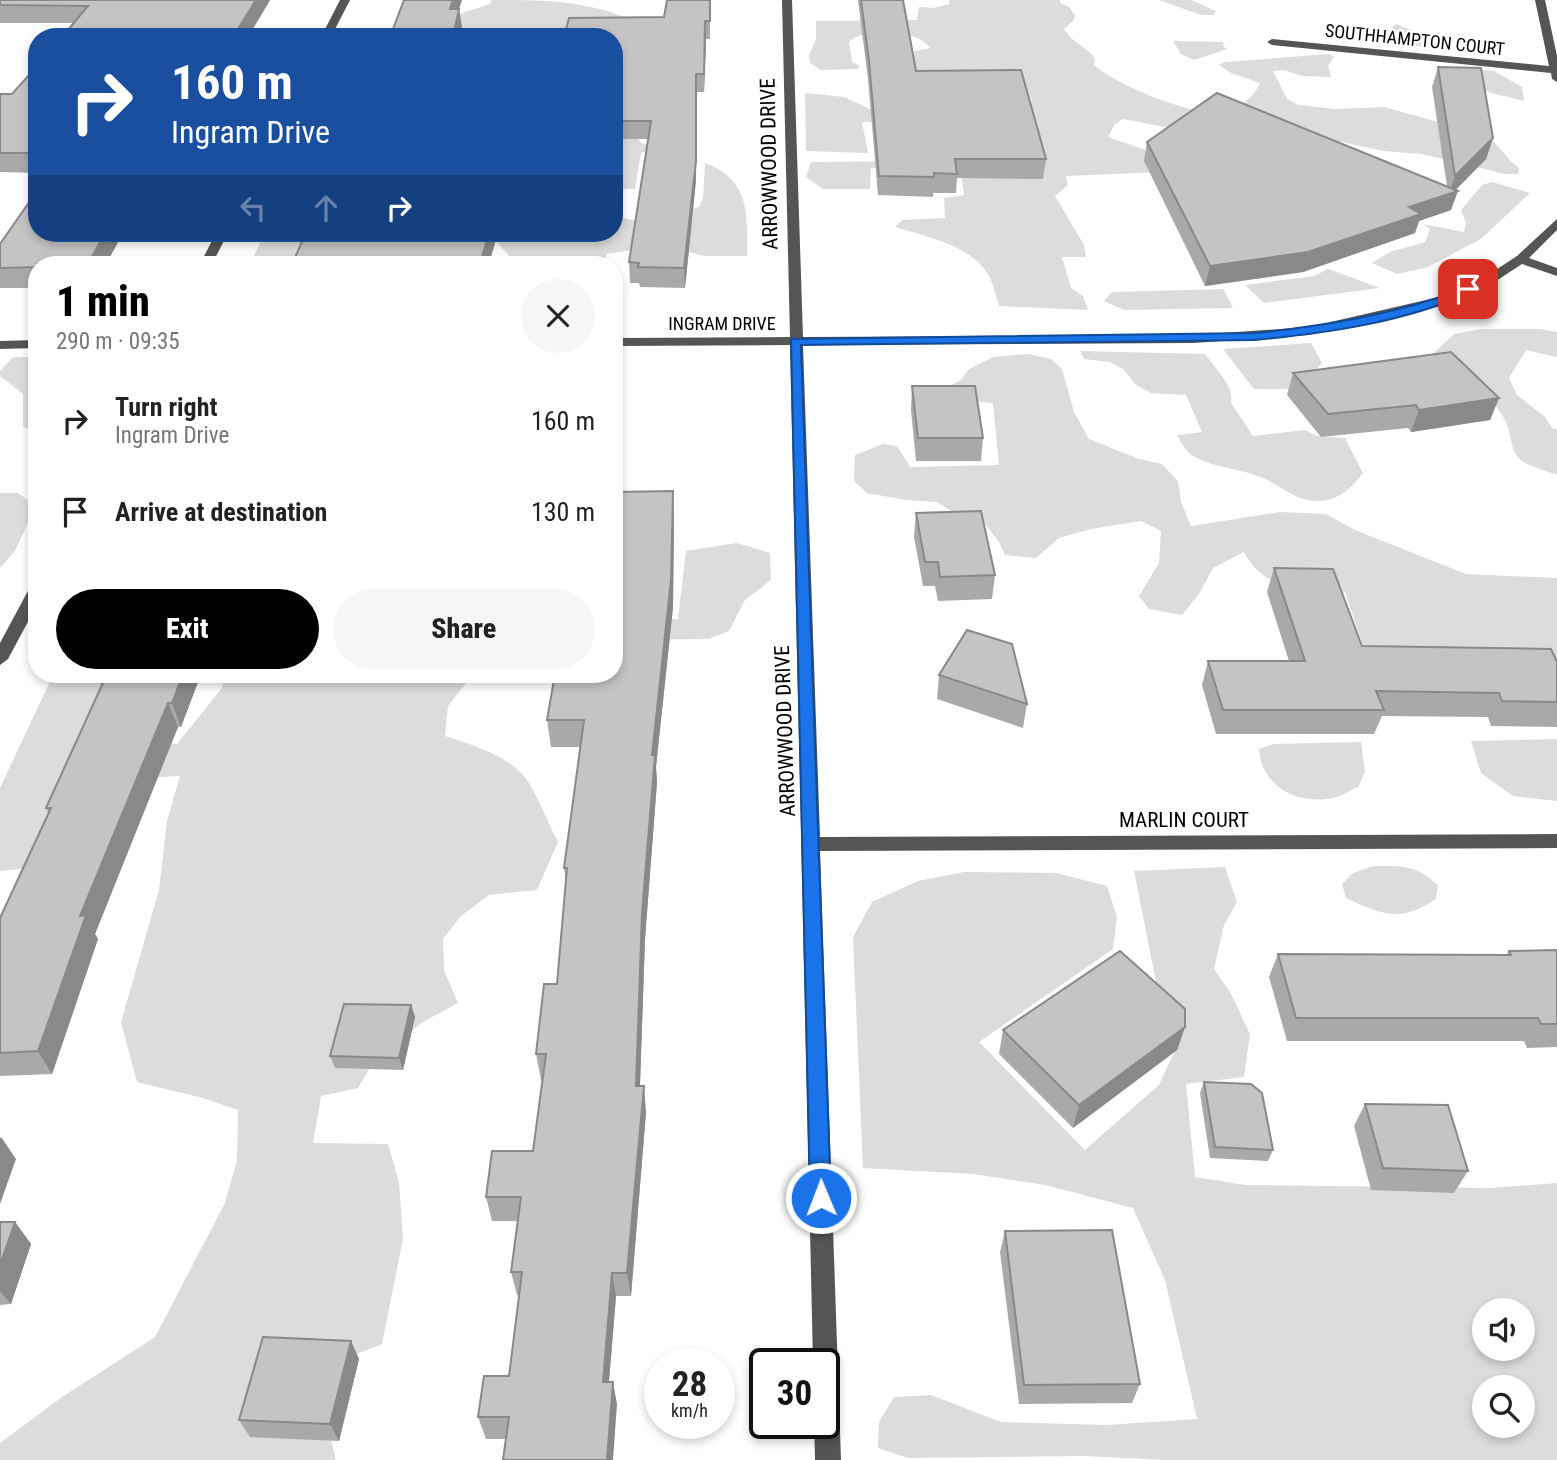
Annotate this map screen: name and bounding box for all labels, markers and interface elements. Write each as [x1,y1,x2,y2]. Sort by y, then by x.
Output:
street label: SOUTHHAMPTON COURT [1324,20,1506,59]
text: 160 m [171,54,293,111]
icon: right [56,56,147,147]
street label: ARROWWOOD DRIVE [756,78,782,250]
text: Ingram Drive [171,113,330,151]
icon: left [234,189,272,227]
icon: ahead [307,189,345,227]
icon: right [380,189,418,227]
pin [1438,259,1498,319]
icon: arrive [1449,270,1487,308]
text: 1 min [56,277,150,326]
button: close [521,279,595,353]
street label: INGRAM DRIVE [668,313,776,334]
text: 290 m · 09:35 [56,328,180,355]
text: Turn right [115,392,217,422]
icon: right [56,402,94,440]
text: 160 m [531,406,595,436]
text: Ingram Drive [115,422,229,449]
icon: arrive [56,493,94,531]
text: Arrive at destination [115,497,327,527]
text: 130 m [531,497,595,527]
button: Exit [56,589,319,669]
button: Share [333,589,595,669]
street label: ARROWWOOD DRIVE [770,645,800,817]
street label: MARLIN COURT [1119,808,1249,832]
position arrow [784,1161,858,1235]
map controls [1472,1298,1535,1438]
button: sound [1472,1298,1535,1361]
speed limit sign: 30 [749,1348,840,1439]
text: 28 [672,1364,707,1405]
button: search [1472,1375,1535,1438]
text: km/h [671,1400,708,1421]

